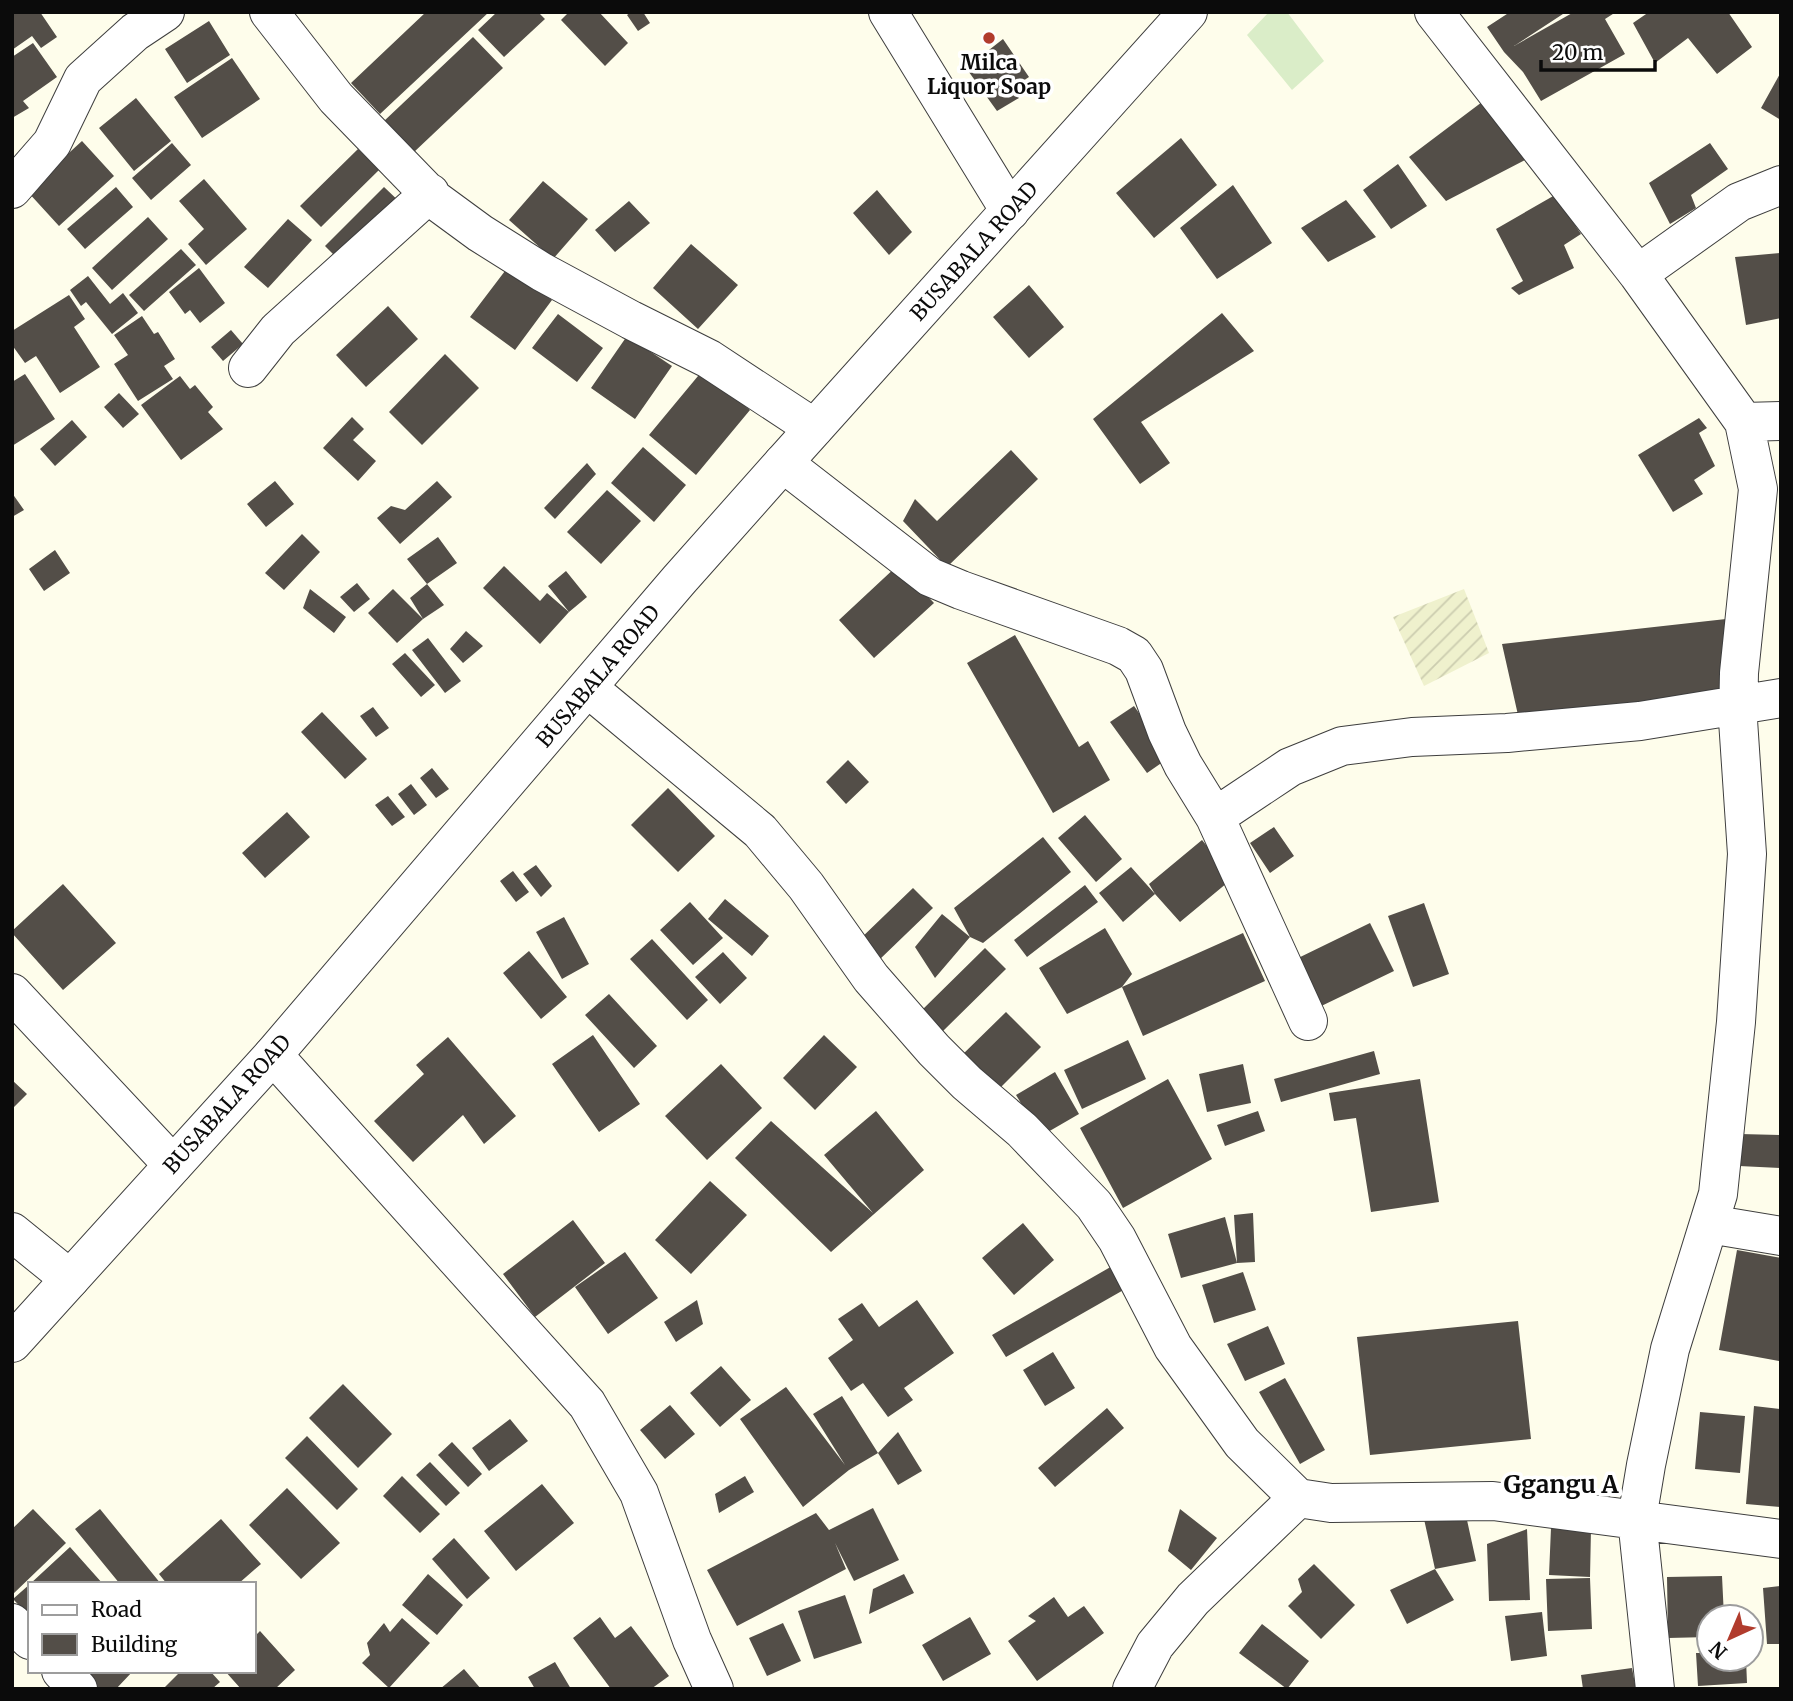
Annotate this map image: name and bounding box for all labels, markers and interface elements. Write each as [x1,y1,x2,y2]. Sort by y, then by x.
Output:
scale bar [1541,28,1655,72]
marker: Milca Liquor Soap [981,30,997,46]
text: 20 m [1552,39,1604,66]
place label: Milca Liquor Soap [927,49,1051,100]
street label: BUSABALA ROAD [904,176,1044,326]
street label: BUSABALA ROAD [530,599,666,753]
street label: BUSABALA ROAD [157,1029,297,1179]
district label: Ggangu A [1503,1469,1620,1500]
legend [28,1582,256,1673]
text: Road [91,1596,142,1623]
north arrow [1695,1603,1765,1673]
text: Building [91,1631,178,1658]
text: N [1704,1636,1732,1664]

